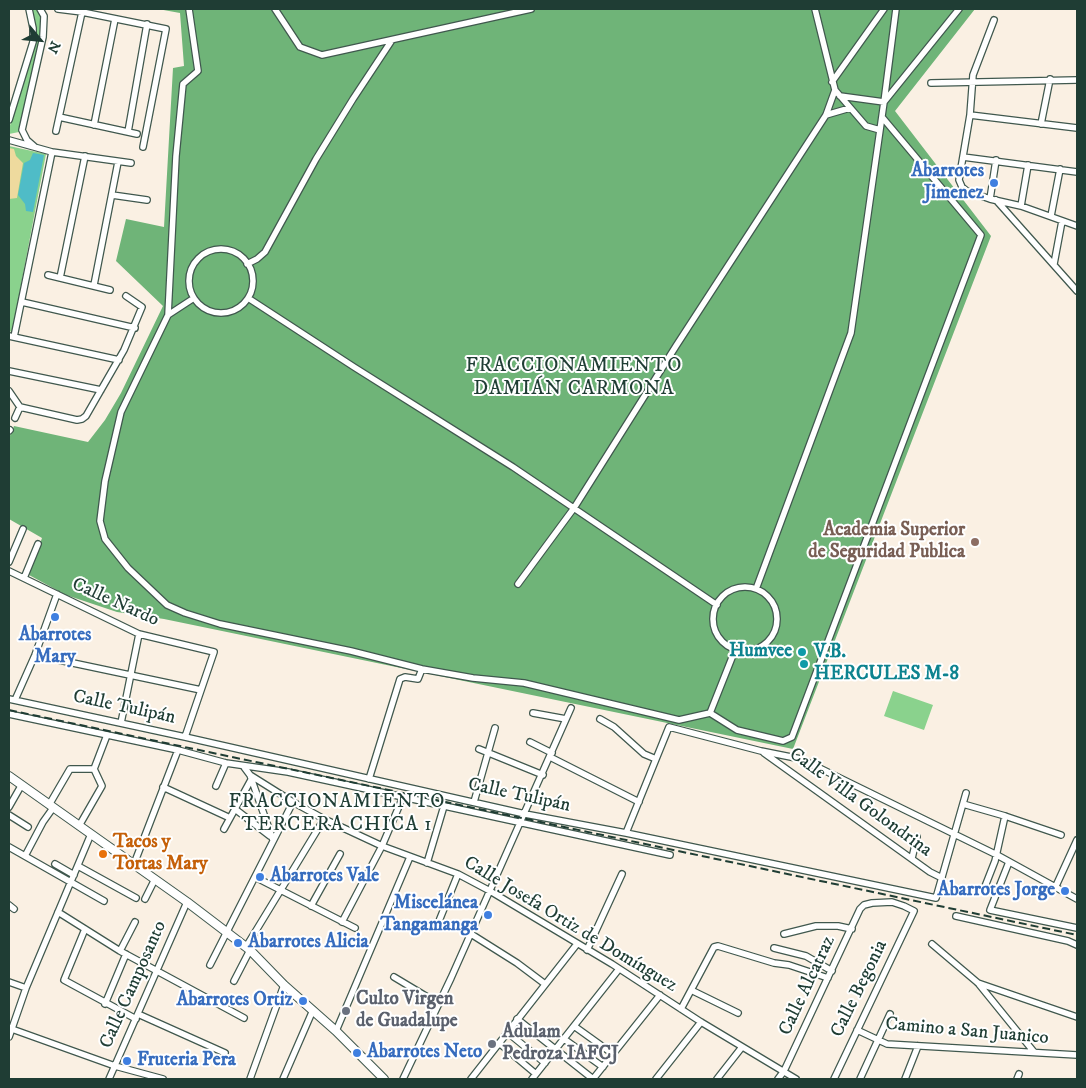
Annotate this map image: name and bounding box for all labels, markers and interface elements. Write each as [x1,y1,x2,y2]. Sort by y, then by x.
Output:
north arrow [15,15,65,65]
text: N [43,38,64,56]
place label: Abarrotes Jimenez [911,161,984,205]
marker: Abarrotes Jimenez [988,177,1000,189]
district label: FRACCIONAMIENTO DAMIÁN CARMONA [464,355,684,402]
place label: Academia Superior de Seguridad Publica [808,520,965,564]
marker: Academia Superior de Seguridad Publica [969,536,981,548]
street label: Calle Nardo [68,574,162,632]
marker: Abarrotes Mary [49,611,61,623]
place label: Abarrotes Mary [19,625,91,669]
place label: Humvee [729,641,792,663]
place label: V.B. HERCULES M-8 [814,642,959,686]
marker: Humvee [796,646,808,658]
marker: V.B. HERCULES M-8 [798,658,810,670]
street label: Calle Tulipán [71,686,177,730]
street label: Calle Villa Golondrina [784,744,936,862]
street label: Calle Tulipán [466,774,572,818]
district label: FRACCIONAMIENTO TERCERA CHICA 1 [227,791,447,838]
place label: Tacos y Tortas Mary [113,832,208,876]
marker: Tacos y Tortas Mary [97,848,109,860]
street label: Calle Josefa Ortiz de Domínguez [459,852,681,998]
place label: Abarrotes Vale [270,866,379,888]
marker: Abarrotes Vale [254,871,266,883]
place label: Abarrotes Jorge [938,880,1055,902]
marker: Abarrotes Jorge [1059,885,1071,897]
place label: Miscelánea Tangamanga [380,893,478,937]
marker: Miscelánea Tangamanga [482,909,494,921]
street label: Calle Camposanto [96,918,172,1052]
place label: Abarrotes Alicia [248,932,369,954]
street label: Calle Alcatraz [775,932,841,1040]
marker: Abarrotes Alicia [232,937,244,949]
street label: Calle Begonia [827,937,893,1041]
place label: Culto Virgen de Guadalupe [356,989,458,1033]
place label: Abarrotes Ortiz [176,990,293,1012]
marker: Abarrotes Ortiz [297,995,309,1007]
marker: Culto Virgen de Guadalupe [340,1005,352,1017]
street label: Camino a San Juanico [884,1013,1050,1051]
place label: Adulam Pedroza IAFCJ [502,1022,619,1066]
marker: Adulam Pedroza IAFCJ [486,1038,498,1050]
place label: Abarrotes Neto [367,1042,482,1064]
marker: Abarrotes Neto [351,1047,363,1059]
place label: Fruteria Pera [137,1050,236,1072]
marker: Fruteria Pera [121,1055,133,1067]

